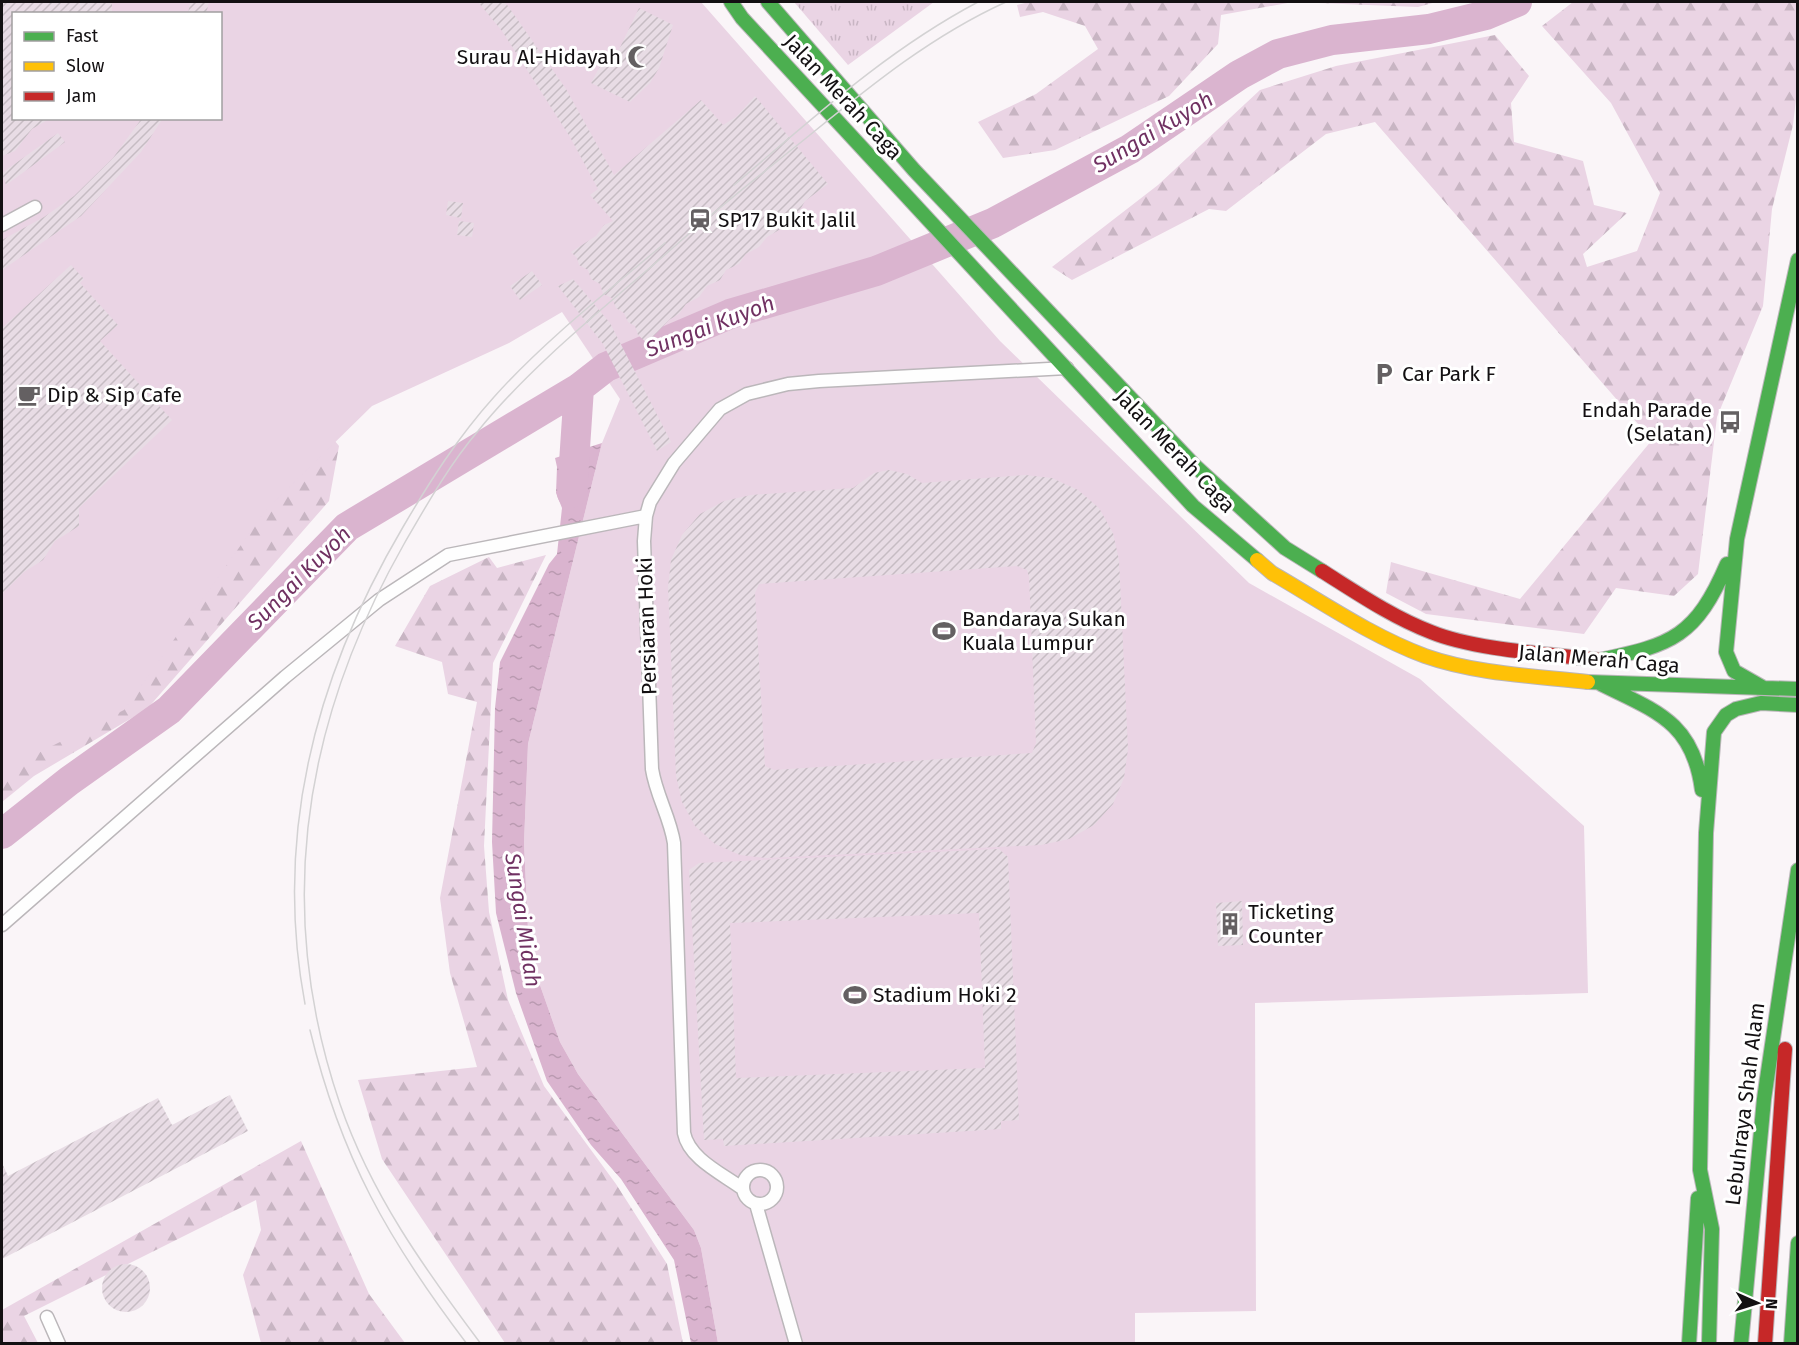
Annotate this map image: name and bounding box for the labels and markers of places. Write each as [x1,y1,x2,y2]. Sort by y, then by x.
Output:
place label: Surau Al-Hidayah [457,44,621,70]
mosque icon: Surau Al-Hidayah [626,44,652,70]
station icon: SP17 Bukit Jalil [687,207,713,233]
place label: SP17 Bukit Jalil [718,207,856,233]
parking icon: Car Park F [1371,361,1397,387]
place label: Car Park F [1402,361,1496,387]
cafe icon: Dip & Sip Cafe [16,382,42,408]
place label: Dip & Sip Cafe [47,382,182,408]
place label: Endah Parade (Selatan) [1582,397,1712,447]
bus stop icon: Endah Parade (Selatan) [1717,409,1743,435]
place label: Bandaraya Sukan Kuala Lumpur [962,606,1126,656]
sports icon: Bandaraya Sukan Kuala Lumpur [931,618,957,644]
place label: Ticketing Counter [1248,899,1334,949]
building icon: Ticketing Counter [1217,911,1243,937]
sports icon: Stadium Hoki 2 [842,982,868,1008]
place label: Stadium Hoki 2 [873,982,1017,1008]

